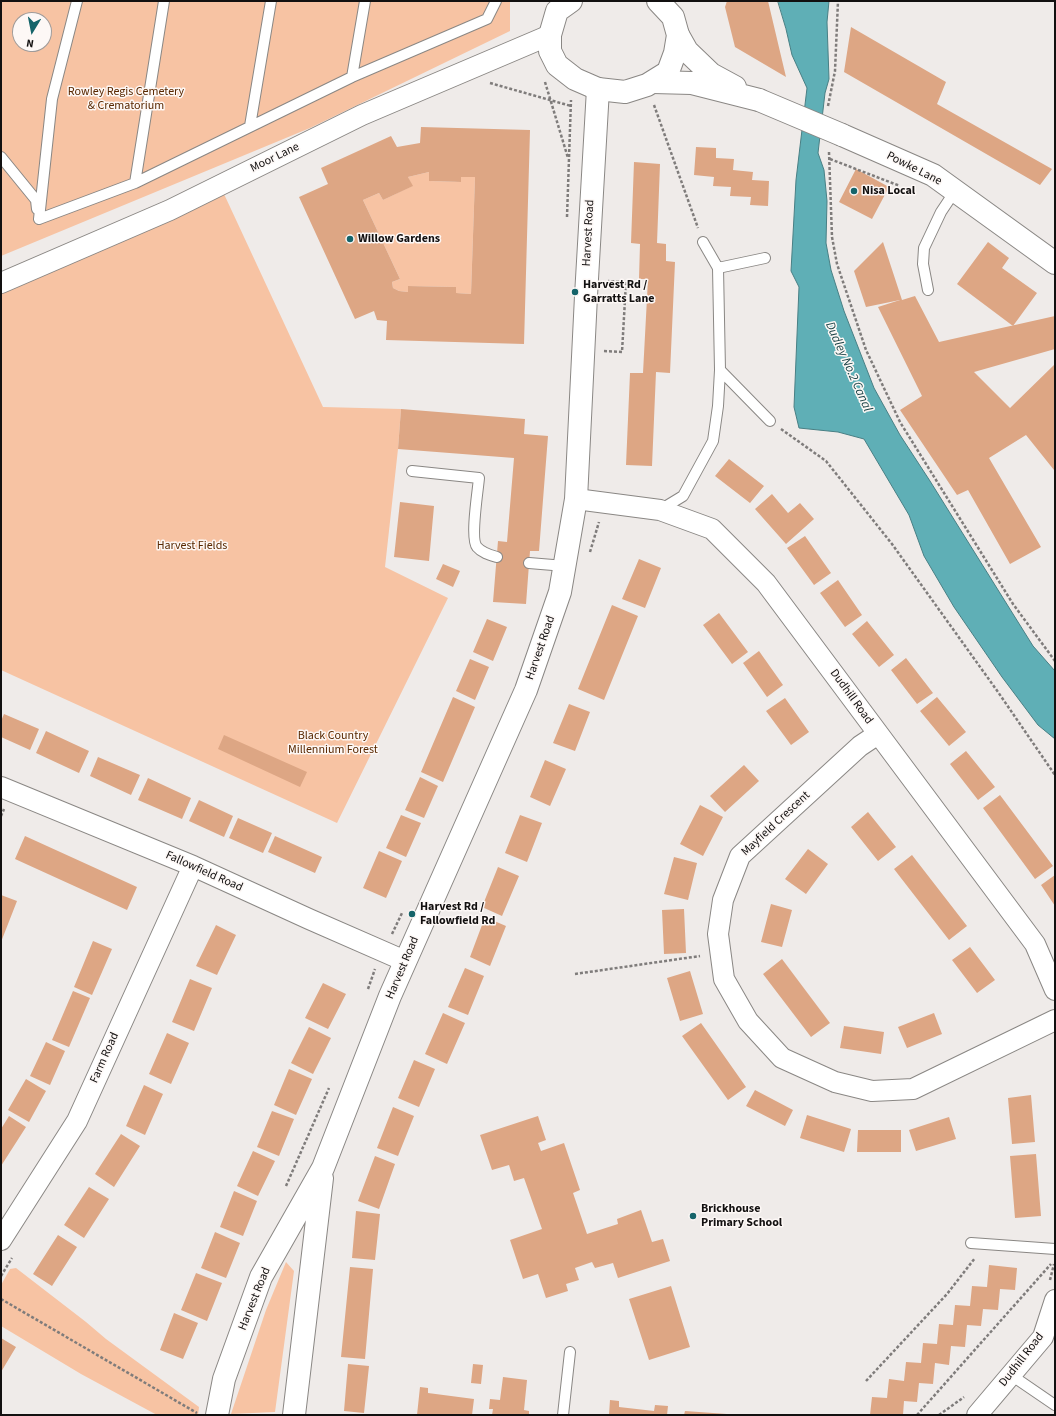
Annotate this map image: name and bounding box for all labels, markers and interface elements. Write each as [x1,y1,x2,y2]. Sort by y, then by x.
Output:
north arrow [12,12,52,52]
text: N [25,35,35,51]
park label: Rowley Regis Cemetery & Crematorium [68,85,184,113]
street label: Moor Lane [248,140,302,176]
street label: Powke Lane [884,149,944,189]
place label: Nisa Local [862,184,915,198]
marker: Nisa Local [849,186,859,196]
street label: Harvest Road [580,199,598,267]
place label: Willow Gardens [358,232,440,246]
marker: Willow Gardens [345,234,355,244]
place label: Harvest Rd / Garratts Lane [583,278,654,306]
marker: Harvest Rd / Garratts Lane [570,287,580,297]
water label: Dudley No.2 Canal [821,320,875,414]
park label: Harvest Fields [157,539,227,553]
street label: Harvest Road [523,614,559,682]
street label: Dudhill Road [826,667,876,727]
park label: Black Country Millennium Forest [288,729,378,757]
street label: Mayfield Crescent [739,789,813,859]
street label: Fallowfield Road [163,849,245,895]
place label: Harvest Rd / Fallowfield Rd [420,900,495,928]
marker: Harvest Rd / Fallowfield Rd [407,909,417,919]
street label: Harvest Road [383,934,423,1002]
street label: Farm Road [87,1030,123,1086]
place label: Brickhouse Primary School [701,1202,782,1230]
marker: Brickhouse Primary School [688,1211,698,1221]
street label: Harvest Road [236,1265,274,1333]
street label: Dudhill Road [997,1330,1047,1390]

